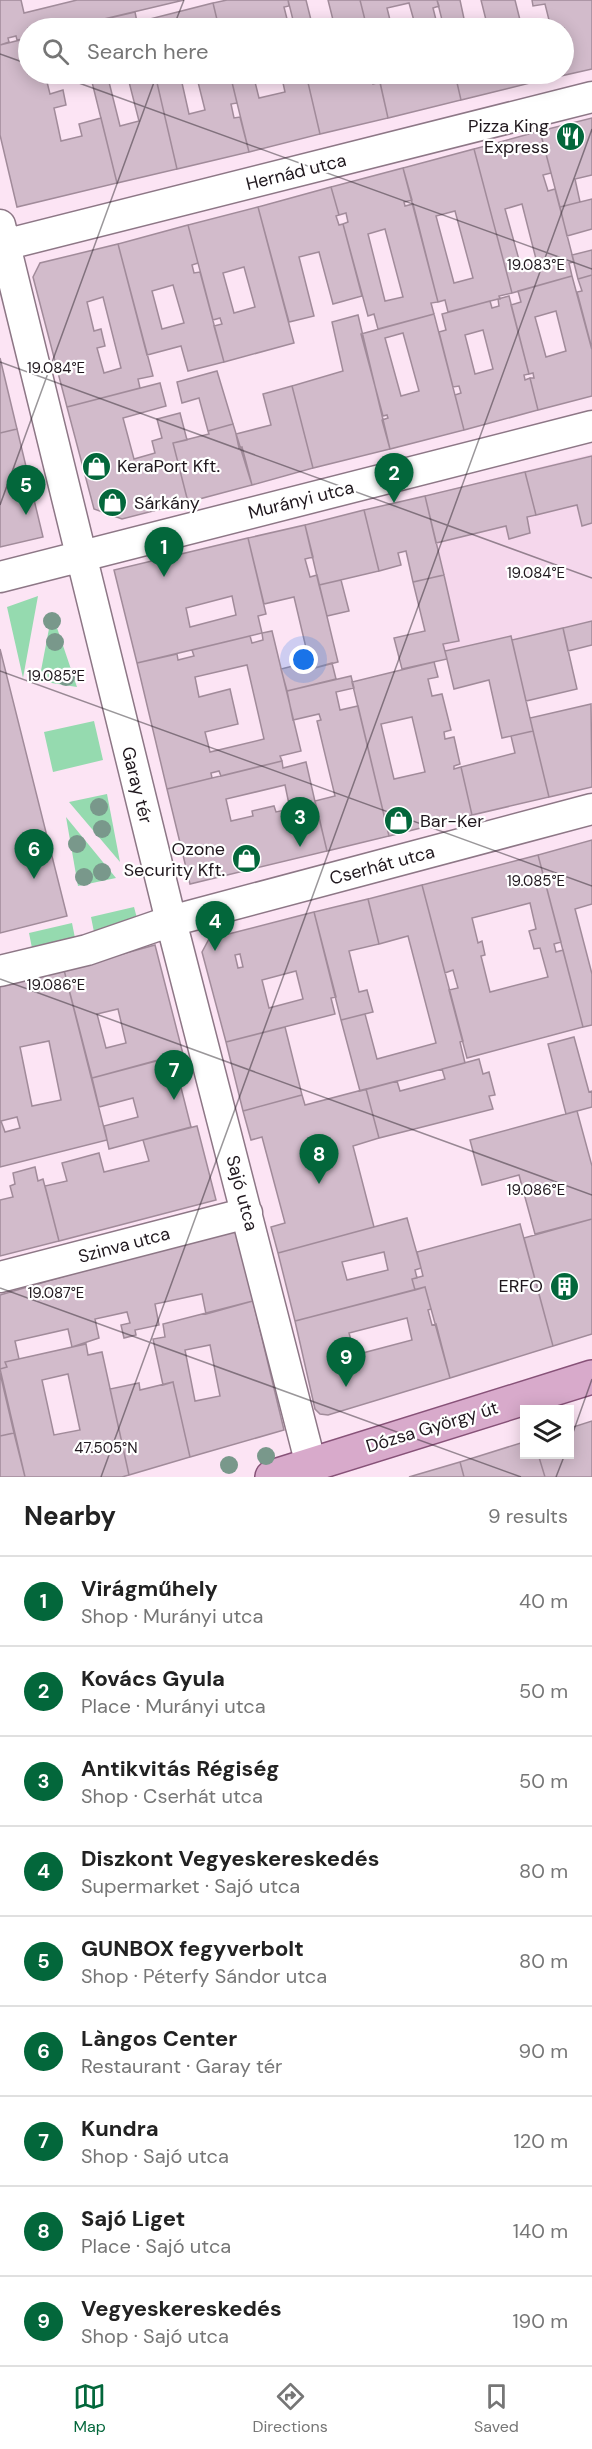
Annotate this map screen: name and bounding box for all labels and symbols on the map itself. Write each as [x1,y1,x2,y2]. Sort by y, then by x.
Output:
place label: Pizza King Express [468,114,549,159]
restaurant icon: Pizza King Express [554,120,586,152]
street label: Hernád utca [243,148,349,196]
text: 19.083°E [507,255,565,275]
text: 19.084°E [27,358,85,378]
shop icon: KeraPort Kft. [80,450,112,482]
place label: KeraPort Kft. [117,454,220,478]
pin: 2 [374,454,414,503]
pin: 5 [6,466,46,515]
street label: Murányi utca [246,475,356,525]
shop icon: Sárkány [97,487,129,519]
place label: Sárkány [134,491,200,515]
pin: 1 [144,528,184,577]
text: 19.084°E [507,563,565,583]
your location [289,645,318,674]
text: 19.085°E [27,666,85,686]
street label: Garay tér [116,744,158,826]
pin: 3 [280,798,320,847]
shop icon: Bar-Ker [383,805,415,837]
place label: Bar-Ker [420,809,484,833]
pin: 6 [15,830,54,879]
place label: Ozone Security Kft. [124,837,225,882]
street label: Cserhát utca [327,839,437,891]
shop icon: Ozone Security Kft. [230,843,262,875]
text: 19.085°E [507,871,565,891]
pin: 4 [196,902,234,951]
text: 19.086°E [27,975,85,995]
pin: 7 [154,1050,194,1100]
pin: 8 [300,1134,338,1184]
street label: Sajó utca [220,1153,264,1233]
text: 19.086°E [507,1180,565,1200]
street label: Szinva utca [76,1221,172,1269]
building icon: ERFO [548,1270,580,1302]
place label: ERFO [499,1274,543,1298]
text: 19.087°E [28,1283,84,1303]
pin: 9 [326,1338,366,1387]
street label: Dózsa György út [363,1395,501,1459]
text: 47.505°N [74,1438,138,1458]

